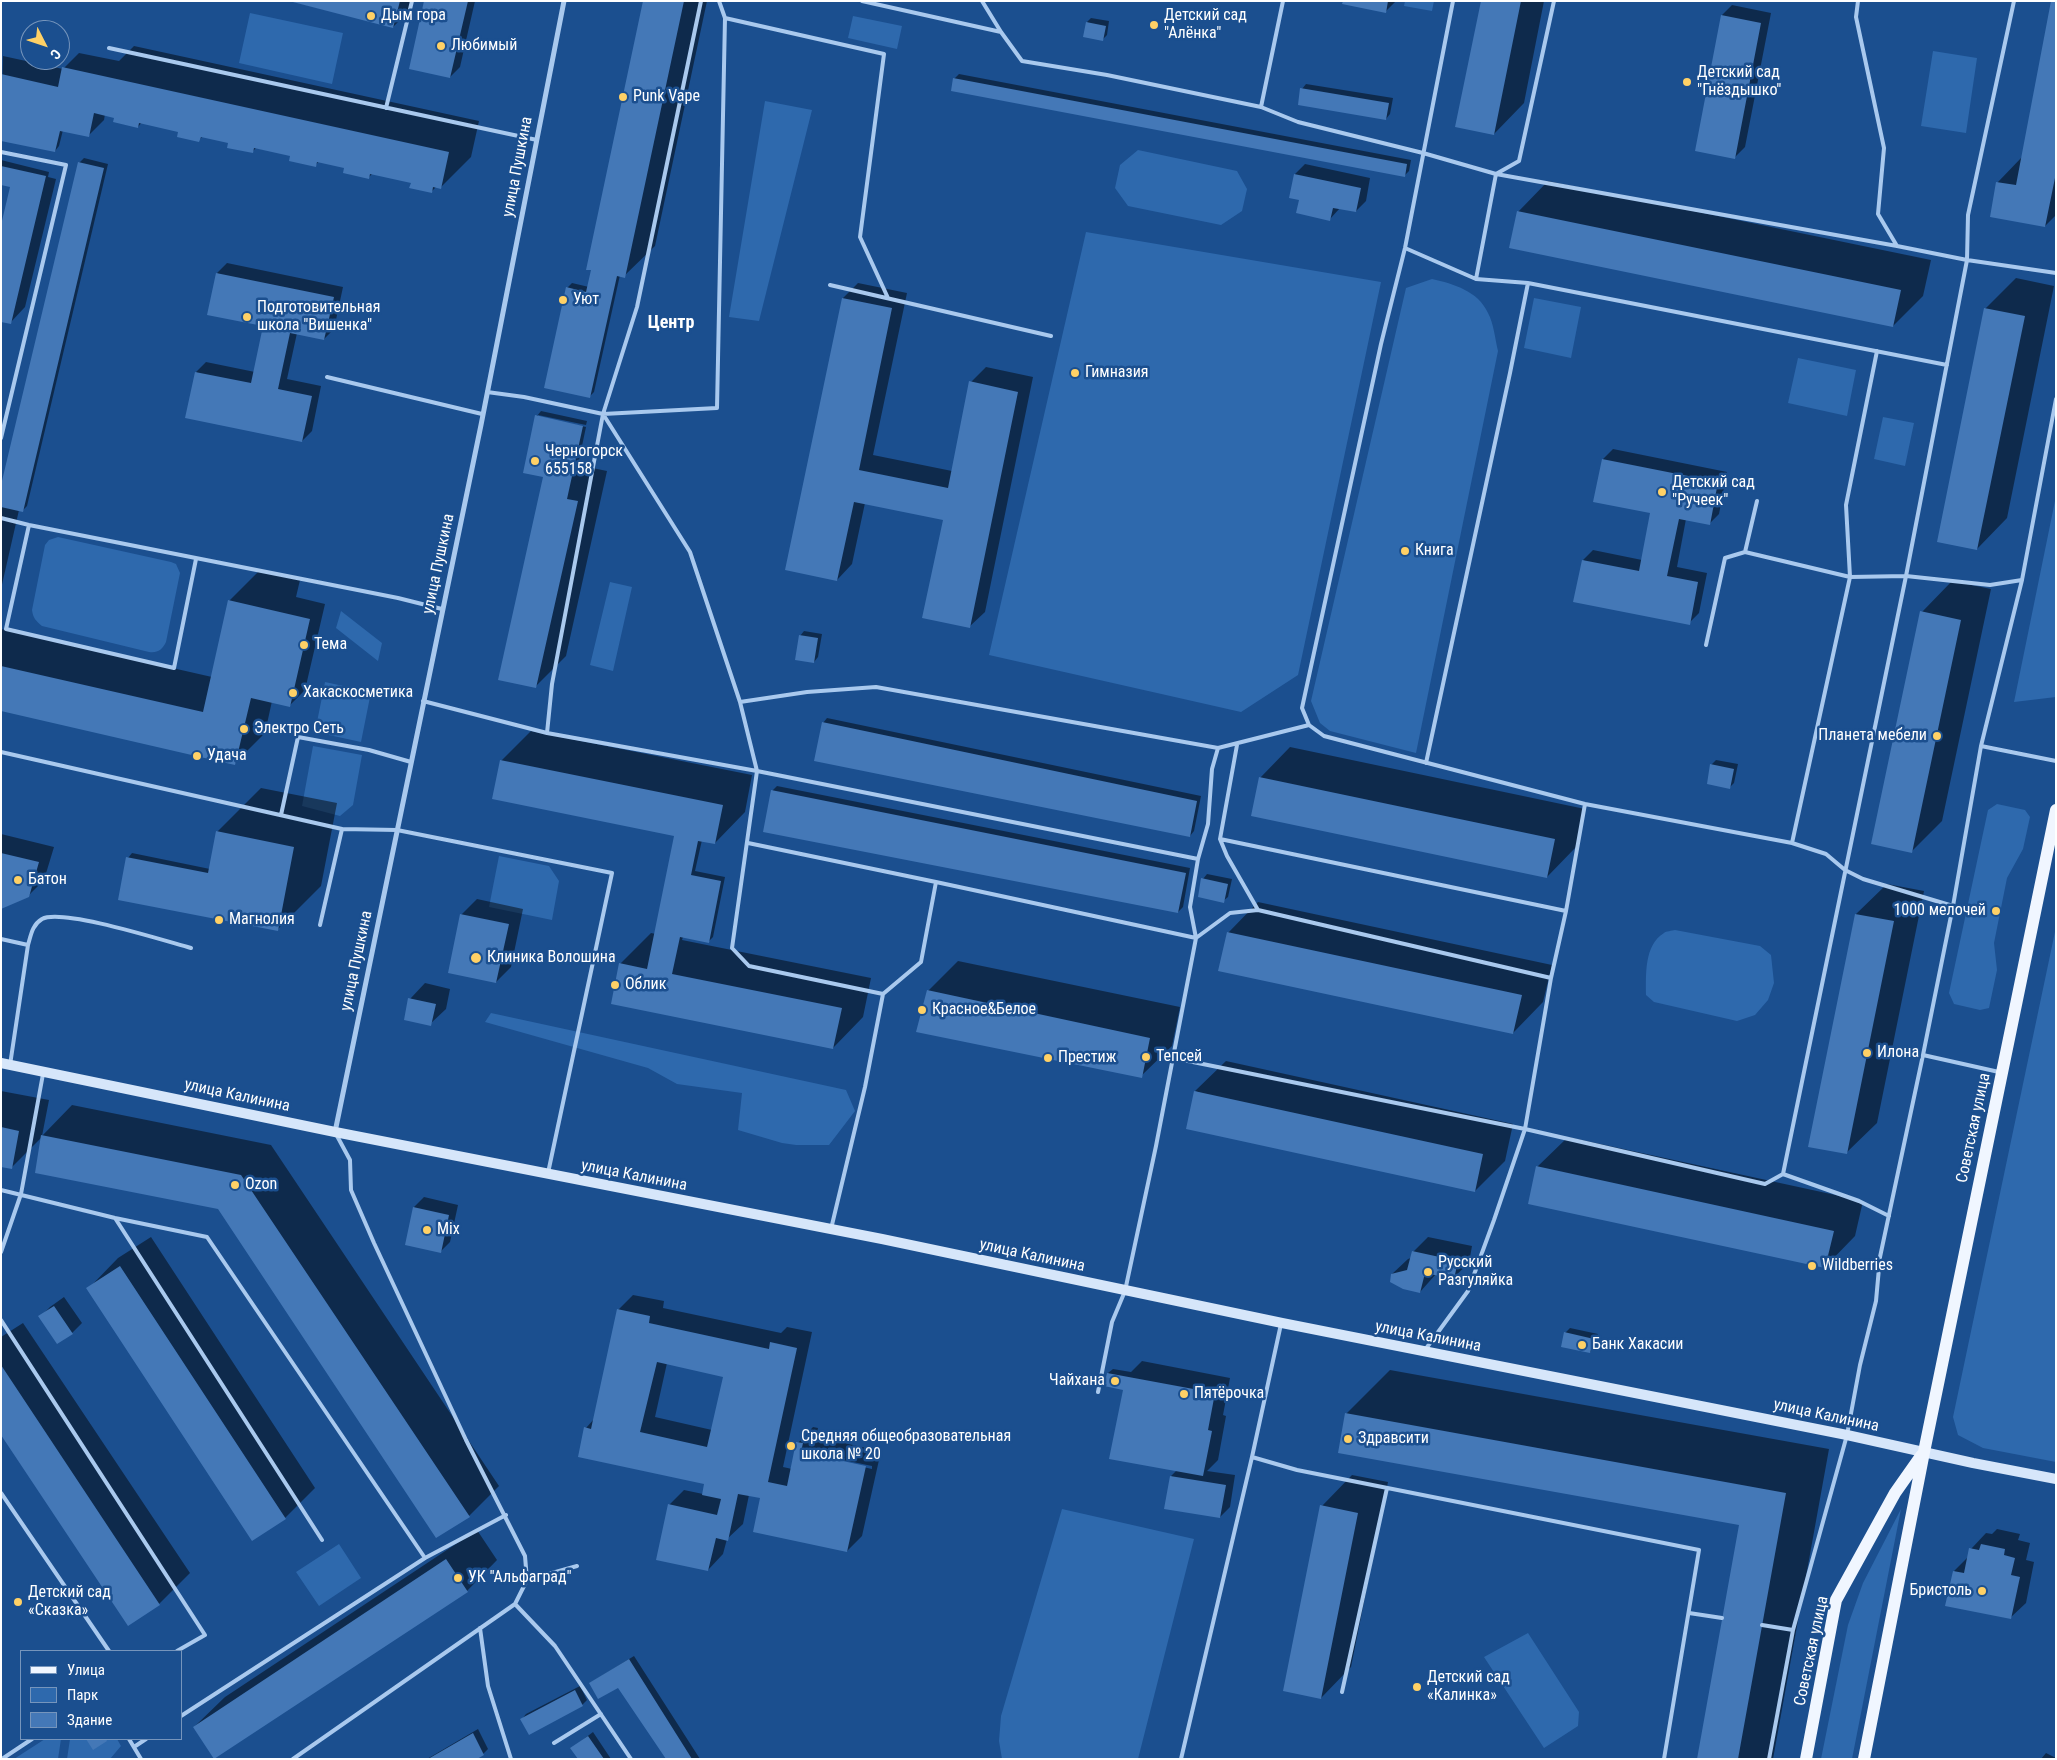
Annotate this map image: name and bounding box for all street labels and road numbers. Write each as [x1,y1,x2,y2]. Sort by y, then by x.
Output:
street label: улица Пушкина [499,115,537,219]
street label: улица Пушкина [419,512,459,616]
street label: улица Пушкина [337,909,377,1013]
street label: Советская улица [1953,1071,1995,1185]
street label: улица Калинина [182,1075,292,1117]
street label: улица Калинина [579,1156,689,1196]
street label: улица Калинина [977,1235,1087,1277]
street label: улица Калинина [1373,1317,1483,1357]
street label: улица Калинина [1771,1395,1881,1437]
street label: Советская улица [1791,1594,1833,1708]

